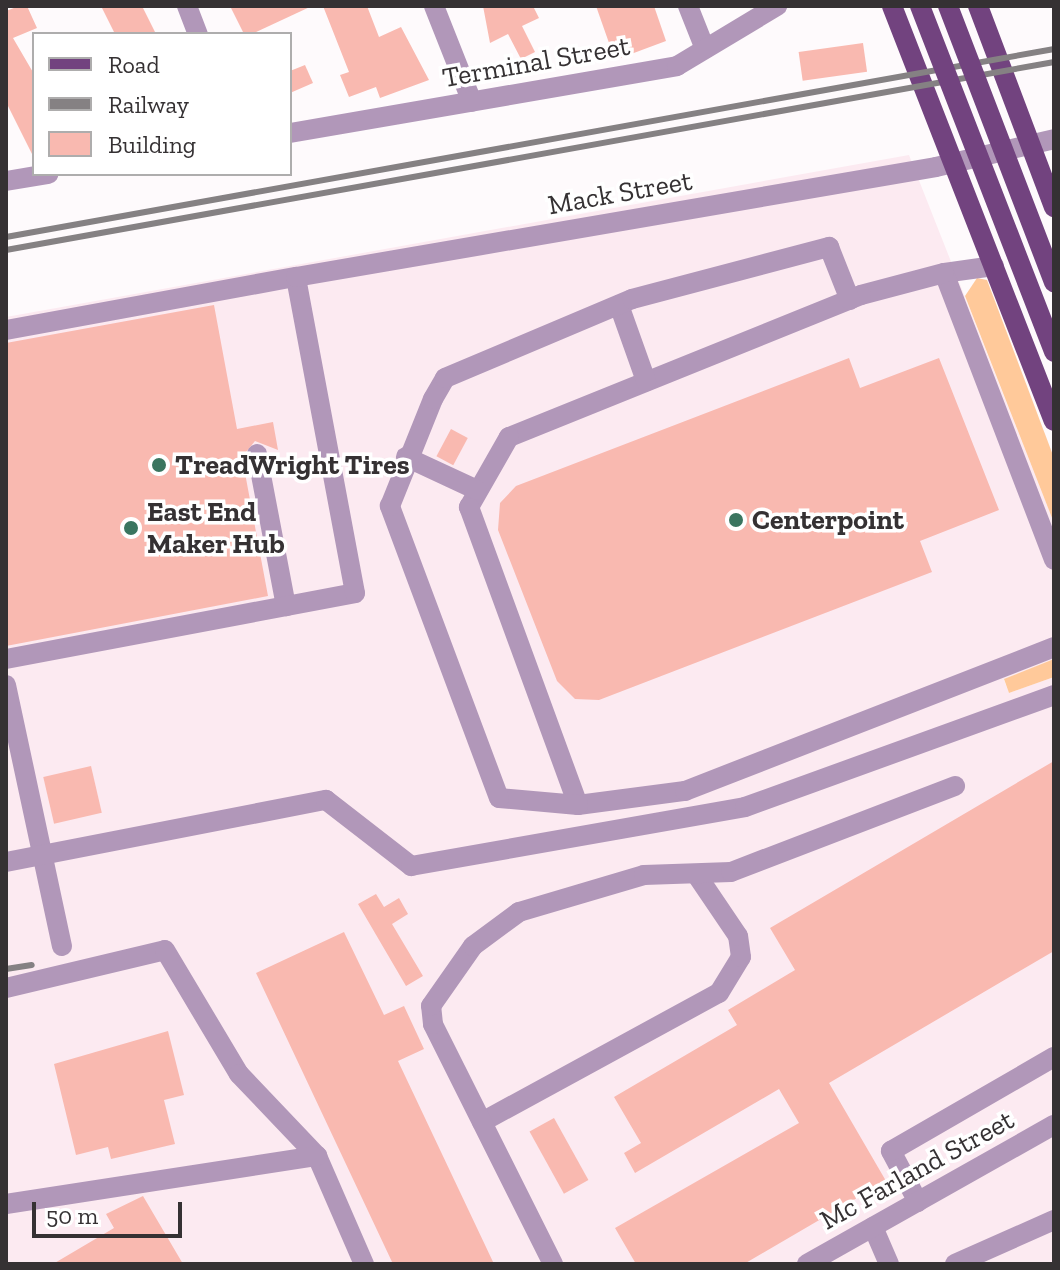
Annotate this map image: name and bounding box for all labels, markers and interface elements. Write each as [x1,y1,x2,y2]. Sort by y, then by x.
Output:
street label: Terminal Street [440,29,632,95]
legend [32,32,292,176]
text: Road [108,50,160,79]
text: Railway [108,90,189,119]
text: Building [108,130,196,159]
street label: Mack Street [545,164,695,222]
place label: TreadWright Tires [175,448,410,482]
marker: TreadWright Tires [150,456,168,474]
place label: East End Maker Hub [147,495,285,561]
place label: Centerpoint [752,503,904,537]
marker: Centerpoint [727,511,745,529]
marker: East End Maker Hub [122,519,140,537]
street label: Mc Farland Street [814,1103,1020,1237]
scale bar [36,1186,186,1236]
text: 50 m [46,1201,98,1230]

